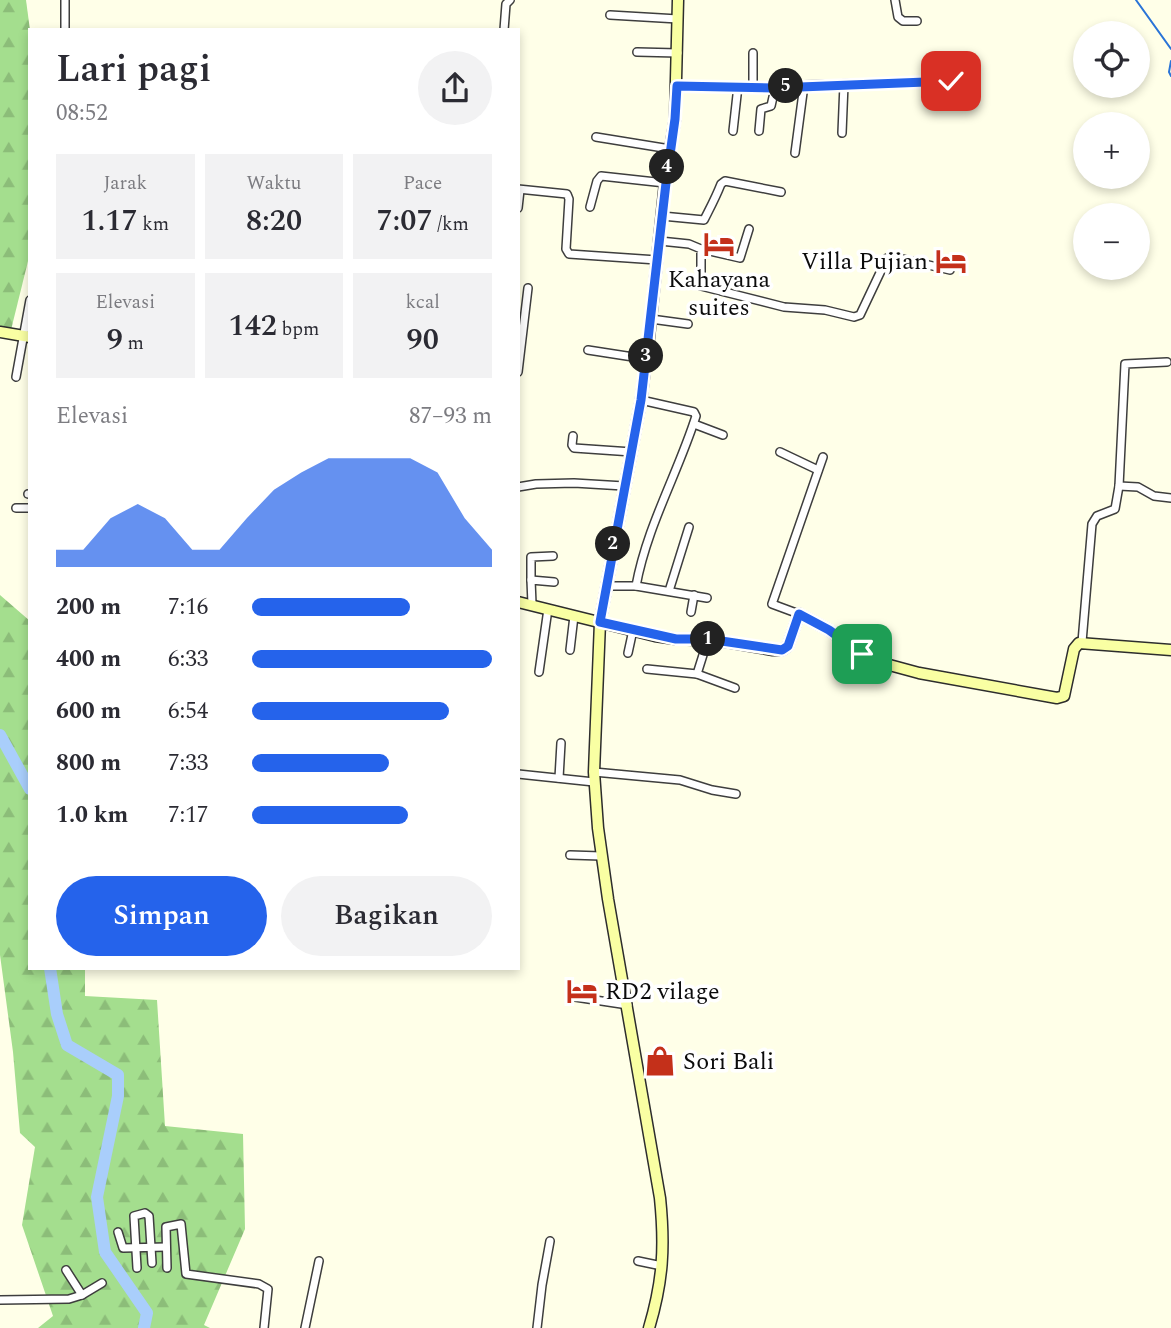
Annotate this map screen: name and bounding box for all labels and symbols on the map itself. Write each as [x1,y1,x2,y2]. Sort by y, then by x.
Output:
pin [921,51,981,111]
pin: 5 [768,68,804,104]
pin: 4 [650,150,684,184]
hotel icon: Kahayana suites [702,227,736,261]
place label: Villa Pujian [801,244,928,280]
hotel icon: Villa Pujian [934,244,968,278]
place label: Kahayana suites [668,262,771,326]
pin: 3 [628,338,664,374]
pin: 2 [596,526,630,562]
pin: 1 [690,622,726,656]
pin [832,624,892,684]
hotel icon: RD2 vilage [565,974,599,1008]
place label: RD2 vilage [605,974,720,1010]
shop icon: Sori Bali [643,1044,677,1078]
place label: Sori Bali [683,1044,774,1080]

